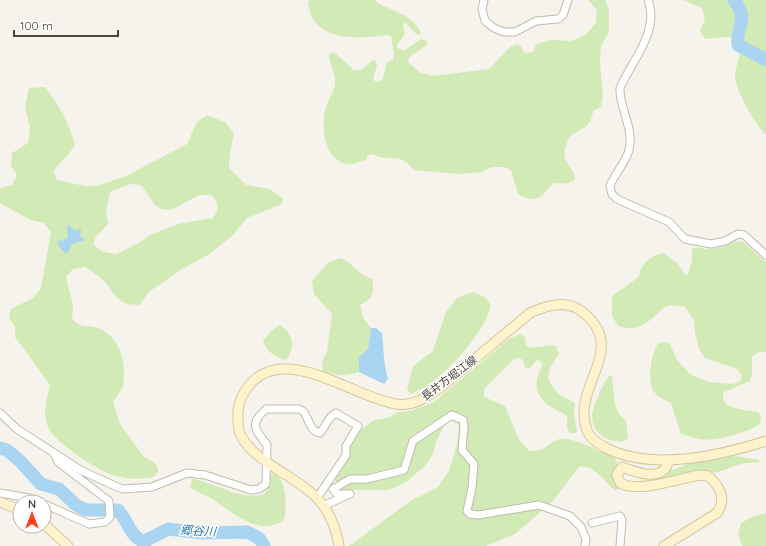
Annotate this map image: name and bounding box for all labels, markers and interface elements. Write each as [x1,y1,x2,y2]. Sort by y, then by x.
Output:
scale bar [14,12,118,38]
text: 100 m [20,18,53,33]
street label: 長井方堀江線 [418,353,480,403]
north arrow [12,494,52,534]
text: N [28,497,36,511]
water label: 郷谷川 [180,522,218,539]

